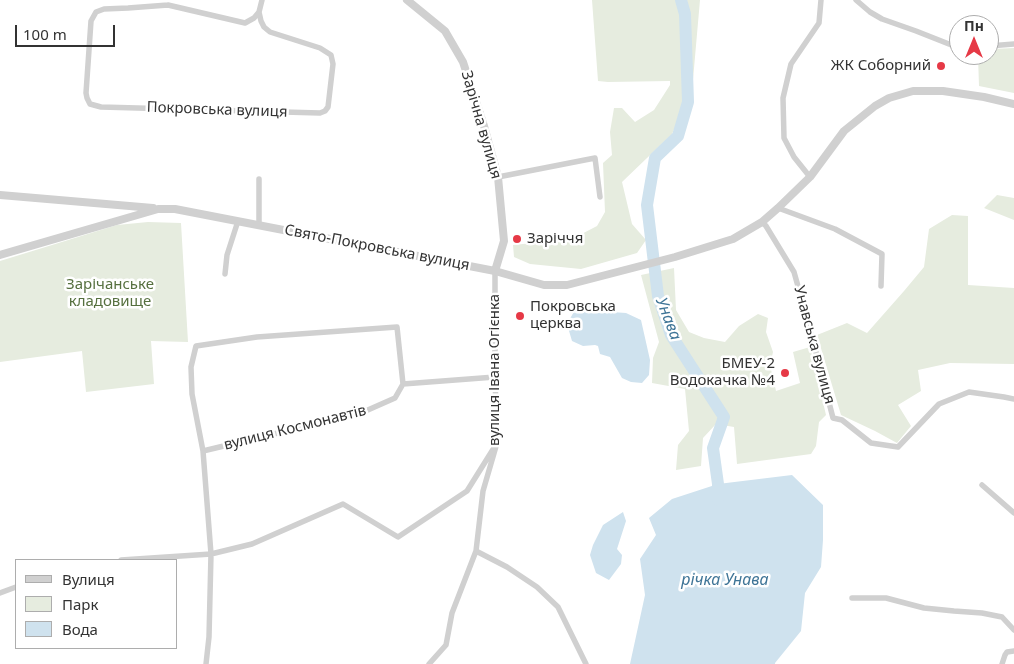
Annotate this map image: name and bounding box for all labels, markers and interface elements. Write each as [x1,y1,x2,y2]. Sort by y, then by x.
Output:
scale bar [18,15,118,47]
north arrow [949,15,999,65]
text: Пн [964,16,984,35]
text: 100 m [23,24,67,44]
place label: ЖК Соборний [831,57,931,75]
marker: ЖК Соборний [935,60,947,72]
street label: Зарічна вулиця [457,69,505,181]
street label: Покровська вулиця [146,99,288,121]
street label: Свято-Покровська вулиця [283,221,471,275]
place label: Заріччя [527,230,583,248]
marker: Заріччя [511,233,523,245]
park label: Зарічанське кладовище [66,276,154,311]
street label: Унавська вулиця [790,284,838,406]
street label: вулиця Івана Огієнка [486,294,504,446]
water label: Унава [651,295,685,343]
place label: Покровська церква [530,298,616,333]
marker: Покровська церква [514,310,526,322]
place label: БМЕУ-2 Водокачка №4 [670,355,775,390]
marker: БМЕУ-2 Водокачка №4 [779,367,791,379]
street label: вулиця Космонавтів [222,402,368,454]
legend [15,559,178,649]
text: Вулиця [62,569,115,589]
water label: річка Унава [681,570,769,590]
text: Парк [62,594,98,614]
text: Вода [62,619,98,639]

